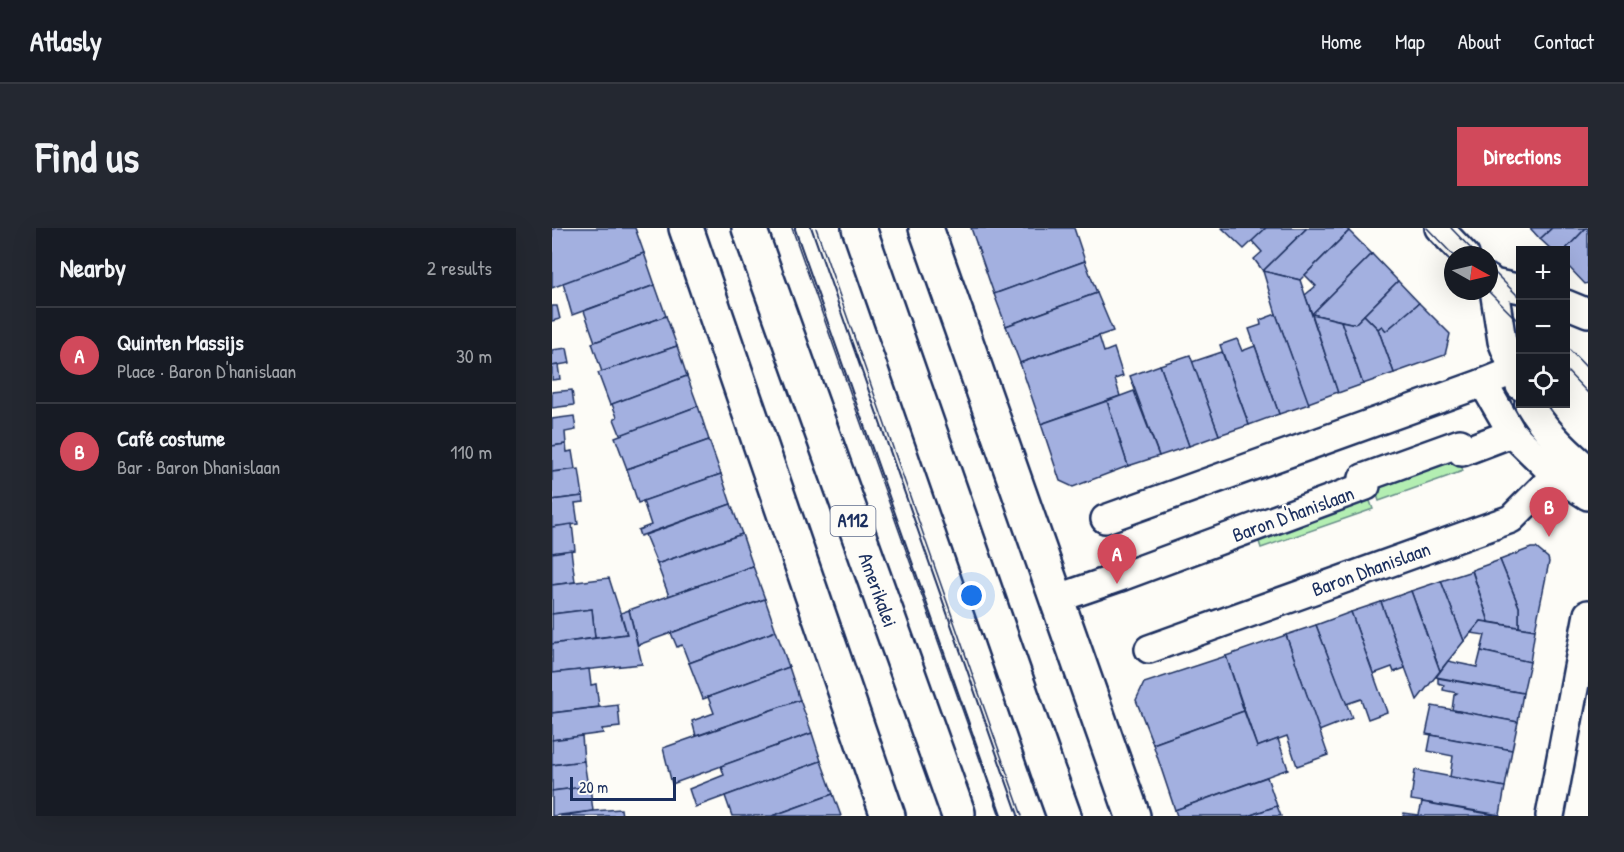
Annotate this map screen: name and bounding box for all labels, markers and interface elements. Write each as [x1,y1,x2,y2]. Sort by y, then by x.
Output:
text: Atlasly [30,22,102,60]
text: Home [1321,27,1362,56]
text: Map [1395,27,1425,56]
text: About [1458,27,1501,56]
text: Contact [1534,27,1594,56]
button: Directions [1457,127,1588,186]
text: Find us [36,128,139,185]
north arrow [1444,246,1498,300]
map controls [1516,246,1570,408]
button: + [1516,246,1570,300]
text: Nearby [60,250,126,285]
text: 2 results [427,254,492,281]
button: − [1516,300,1570,354]
text: Quinten Massijs [117,327,244,357]
text: A [75,342,84,369]
text: 30 m [456,342,492,369]
button: locate [1516,354,1570,408]
text: Place · Baron D'hanislaan [117,357,296,384]
text: Café costume [117,423,225,453]
text: B [74,438,85,465]
text: 110 m [450,438,492,465]
text: Bar · Baron Dhanislaan [117,453,280,480]
street label: Baron D'hanislaan [1228,479,1357,548]
pin: B [1530,488,1568,537]
road number: A112 [830,506,876,536]
pin: A [1098,534,1136,584]
street label: Baron Dhanislaan [1308,535,1434,602]
street label: Amerikalei [853,549,904,631]
your location [957,581,986,610]
scale bar [570,774,676,802]
text: 20 m [579,776,608,798]

